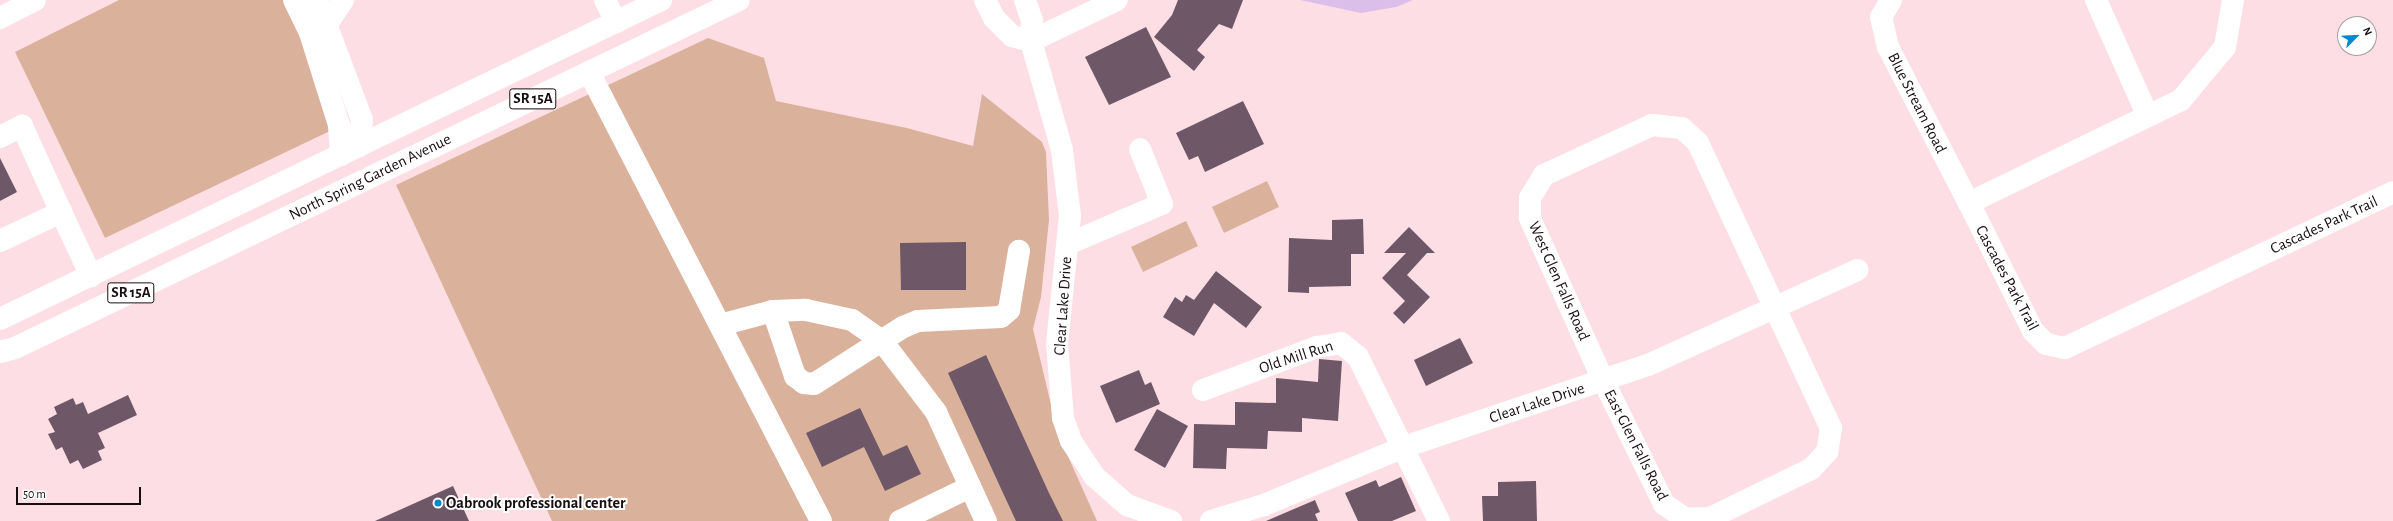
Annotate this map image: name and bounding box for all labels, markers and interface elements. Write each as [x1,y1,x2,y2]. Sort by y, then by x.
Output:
north arrow [2337,16,2377,56]
text: N [2361,26,2374,37]
street label: Blue Stream Road [1883,49,1951,157]
road number: SR 15A [509,86,557,112]
street label: North Spring Garden Avenue [286,129,454,225]
street label: Cascades Park Trail [2267,192,2381,258]
street label: West Glen Falls Road [1524,218,1594,344]
street label: Cascades Park Trail [1971,222,2043,334]
street label: Clear Lake Drive [1050,256,1076,356]
road number: SR 15A [107,280,155,306]
street label: Old Mill Run [1256,336,1336,378]
street label: Clear Lake Drive [1487,379,1587,427]
street label: East Glen Falls Road [1600,386,1672,504]
scale bar [18,479,143,505]
text: 50 m [23,488,46,500]
place label: Oabrook professional center [446,493,626,513]
marker: Oabrook professional center [433,498,443,508]

